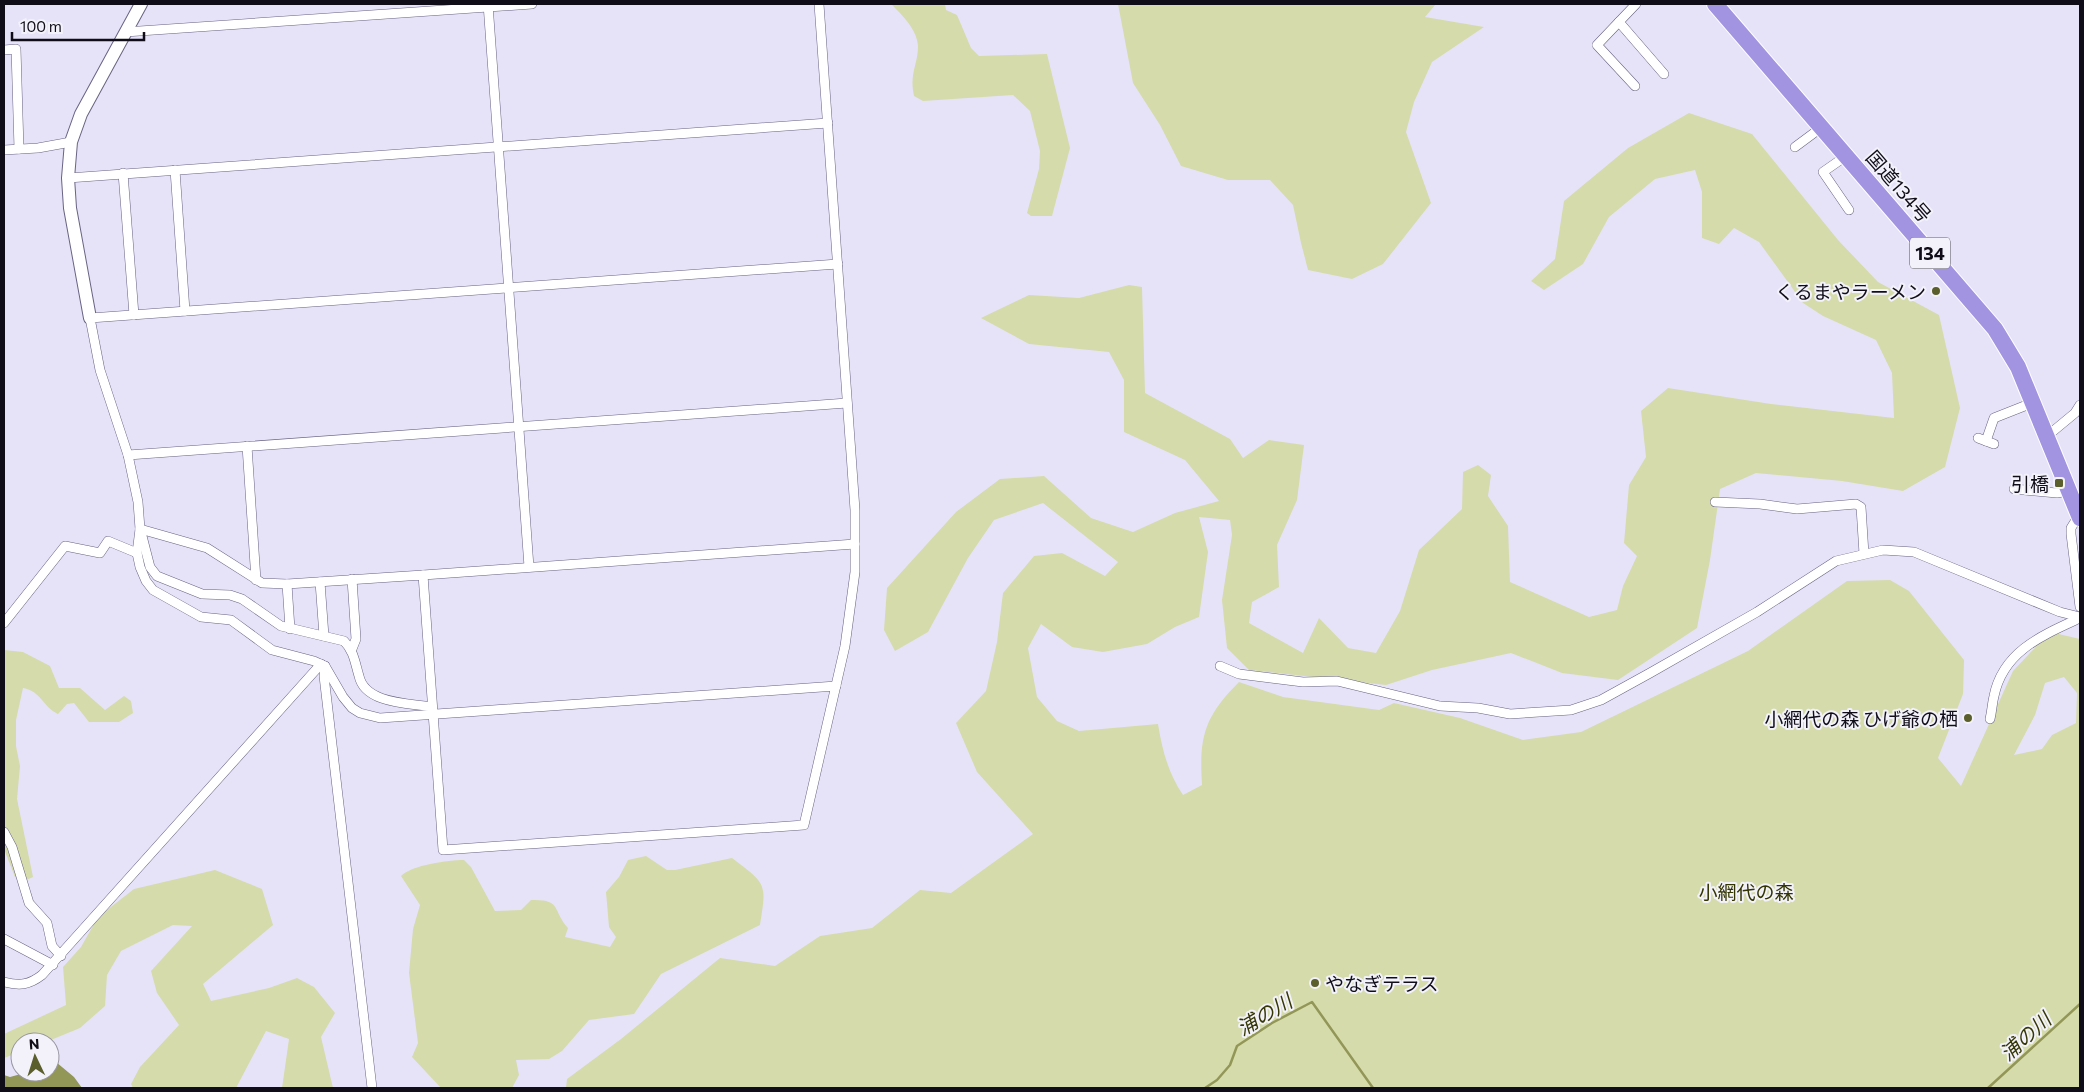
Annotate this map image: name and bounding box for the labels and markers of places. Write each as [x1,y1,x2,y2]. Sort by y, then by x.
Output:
place label: くるまやラーメン [1775,280,1926,303]
marker: くるまやラーメン [1930,285,1942,297]
place label: 引橋 [2011,472,2049,495]
marker: 引橋 [2053,477,2065,489]
place label: 小網代の森 ひげ爺の栖 [1764,707,1958,730]
marker: 小網代の森 ひげ爺の栖 [1962,712,1974,724]
place label: やなぎテラス [1325,972,1439,995]
marker: やなぎテラス [1309,977,1321,989]

